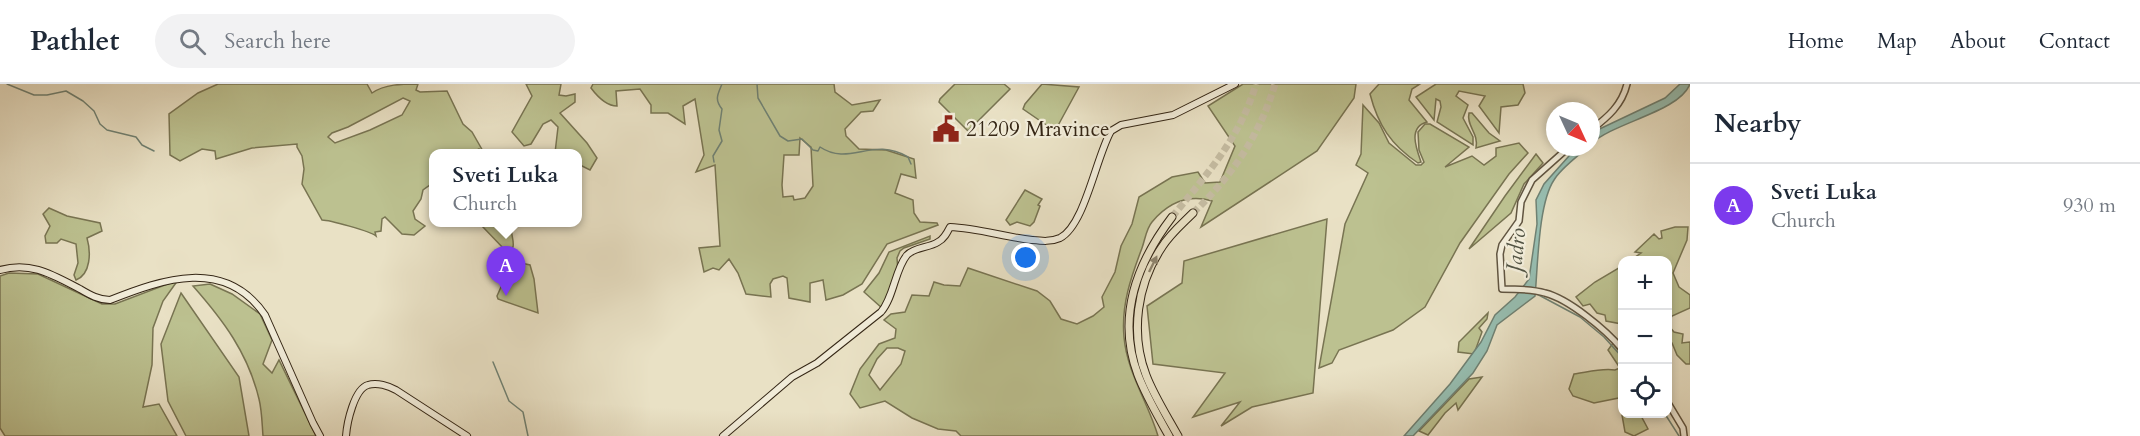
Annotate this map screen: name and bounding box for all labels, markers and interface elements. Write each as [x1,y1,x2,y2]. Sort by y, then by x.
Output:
search box [155,14,575,68]
text: Pathlet [30,22,119,60]
icon: search [176,25,209,58]
text: Search here [224,26,331,56]
text: Home [1788,27,1844,56]
text: Map [1877,27,1917,56]
text: About [1950,27,2006,56]
text: Contact [2039,27,2110,56]
north arrow [1546,102,1600,156]
text: Nearby [1714,106,1802,141]
public building icon: 21209 Mravince [931,114,961,144]
place label: 21209 Mravince [966,115,1110,144]
popup [429,149,582,227]
text: Sveti Luka [453,160,558,190]
text: Sveti Luka [1771,177,1877,207]
text: Church [453,190,517,217]
text: A [1726,192,1741,219]
text: 930 m [2063,192,2116,219]
text: Church [1771,207,1836,234]
water label: Jadro [1498,226,1533,279]
your location [1011,243,1040,272]
pin: A [486,246,526,296]
one-way arrow [1148,256,1157,273]
map controls [1618,256,1672,418]
button: + [1618,256,1672,310]
button: − [1618,310,1672,364]
button: locate [1618,364,1672,418]

